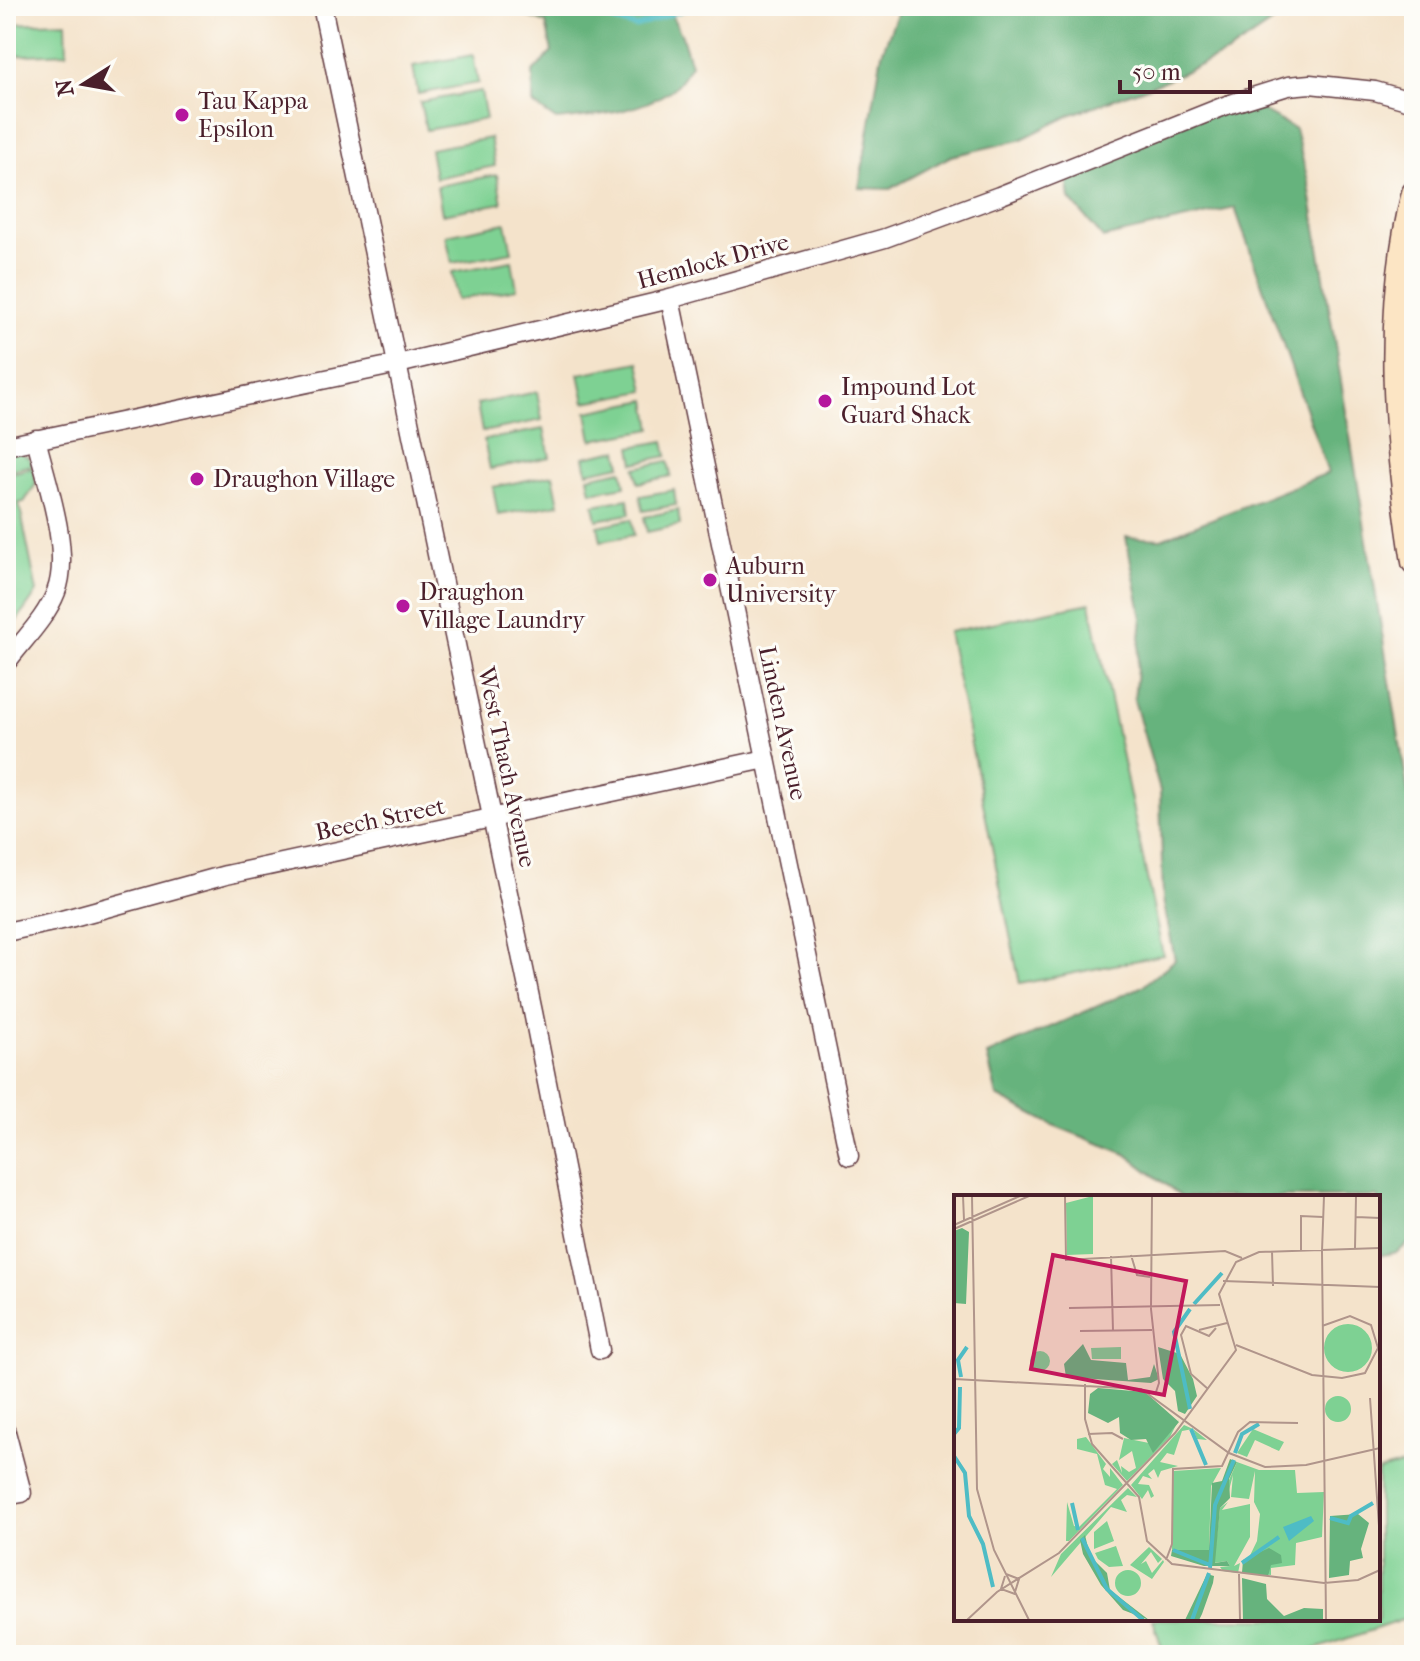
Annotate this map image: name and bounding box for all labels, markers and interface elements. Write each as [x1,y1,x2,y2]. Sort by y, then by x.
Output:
north arrow [44,44,124,124]
scale bar [1120,44,1250,94]
text: 50 m [1132,58,1181,86]
text: N [51,77,80,98]
place label: Tau Kappa Epsilon [198,87,309,143]
marker: Tau Kappa Epsilon [173,106,191,124]
street label: Hemlock Drive [634,227,792,295]
place label: Impound Lot Guard Shack [841,373,977,429]
marker: Impound Lot Guard Shack [816,392,834,410]
place label: Draughon Village [213,465,395,493]
marker: Draughon Village [188,470,206,488]
place label: Auburn University [725,552,837,608]
marker: Auburn University [701,571,719,589]
place label: Draughon Village Laundry [418,578,586,634]
marker: Draughon Village Laundry [394,597,412,615]
street label: Linden Avenue [753,643,813,803]
street label: West Thach Avenue [472,663,542,870]
street label: Beech Street [313,792,448,846]
inset map [954,1195,1380,1621]

